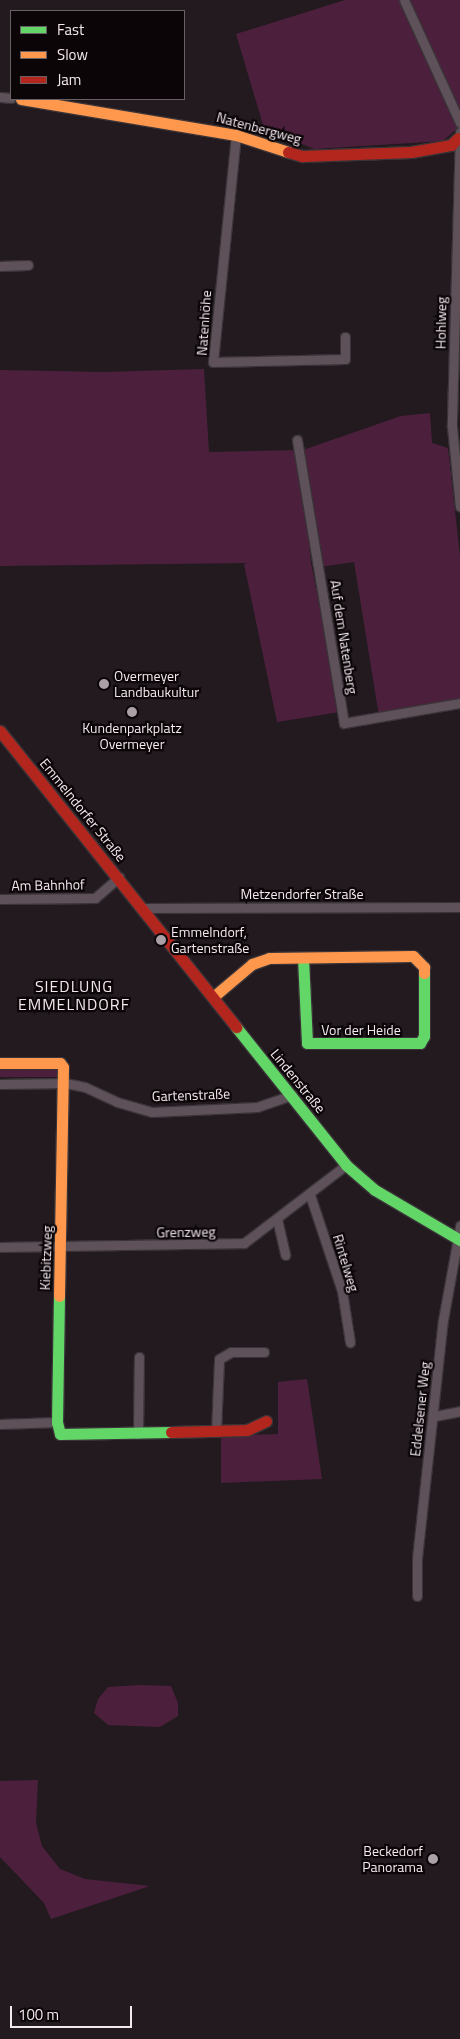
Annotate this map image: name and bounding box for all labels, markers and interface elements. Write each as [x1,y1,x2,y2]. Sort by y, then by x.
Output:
legend [10,10,185,100]
text: Fast [57,18,84,41]
text: Slow [57,43,88,66]
text: Jam [57,68,81,91]
street label: Natenbergweg [215,109,303,147]
street label: Natenhöhe [193,290,215,356]
street label: Hohlweg [432,297,450,349]
street label: Auf dem Natenberg [327,579,361,695]
place label: Overmeyer Landbaukultur [114,668,199,700]
marker: Overmeyer Landbaukultur [98,678,110,690]
marker: Kundenparkplatz Overmeyer [126,706,138,718]
place label: Kundenparkplatz Overmeyer [82,720,182,752]
street label: Emmelndorfer Straße [36,755,130,865]
street label: Am Bahnhof [11,876,85,894]
street label: Metzendorfer Straße [240,886,364,902]
place label: Emmelndorf, Gartenstraße [171,924,249,956]
marker: Emmelndorf, Gartenstraße [155,934,167,946]
district label: SIEDLUNG EMMELNDORF [17,976,131,1014]
street label: Vor der Heide [321,1022,401,1038]
street label: Lindenstraße [267,1046,329,1116]
street label: Gartenstraße [152,1085,230,1105]
street label: Grenzweg [156,1223,216,1241]
street label: Kiebitzweg [36,1225,56,1291]
street label: Rintelweg [329,1232,363,1294]
street label: Eddelsener Weg [407,1361,433,1457]
place label: Beckedorf Panorama [362,1843,423,1875]
marker: Beckedorf Panorama [427,1853,439,1865]
scale bar [12,1996,135,2028]
text: 100 m [18,2003,59,2026]

